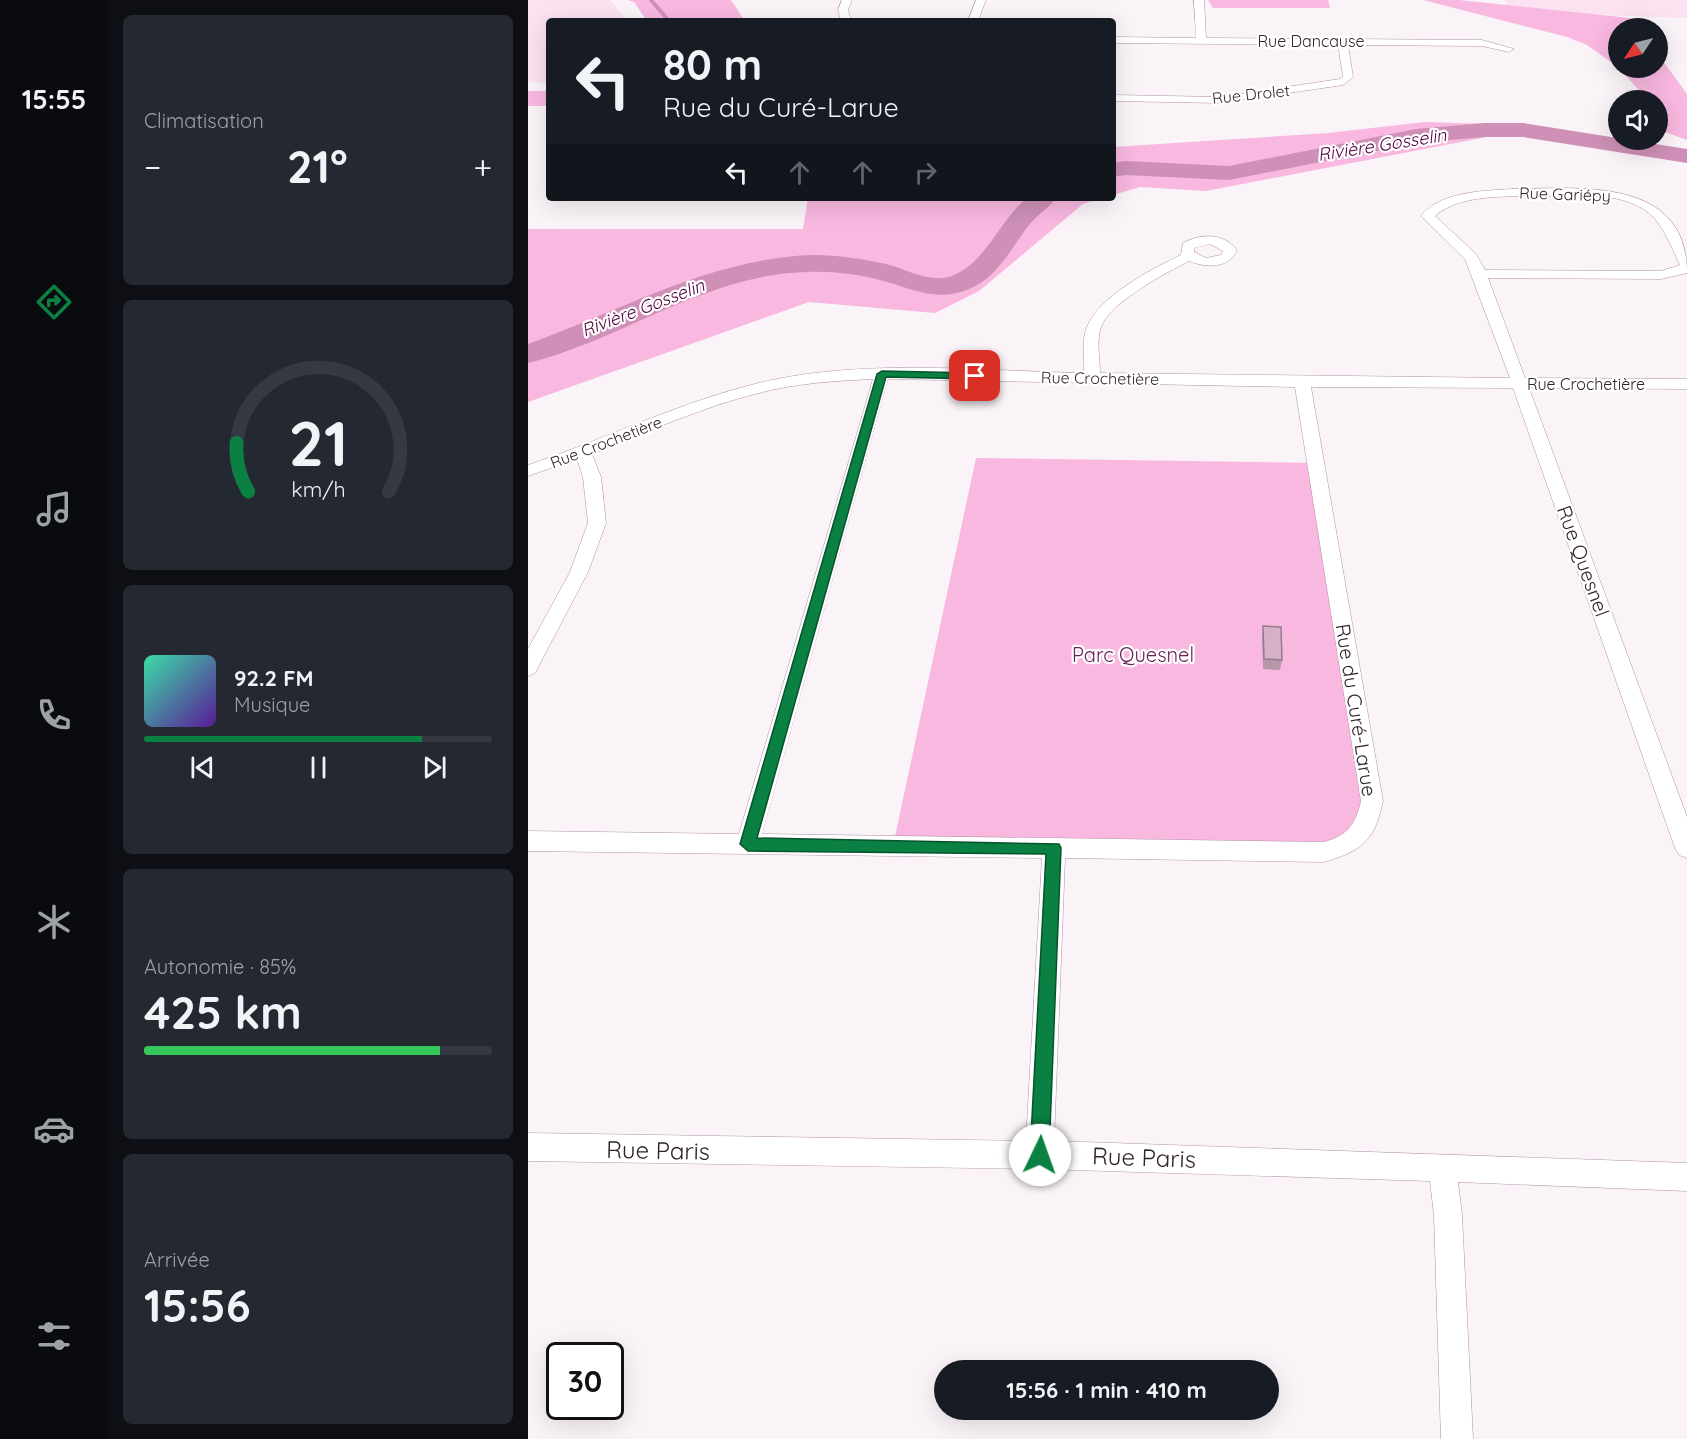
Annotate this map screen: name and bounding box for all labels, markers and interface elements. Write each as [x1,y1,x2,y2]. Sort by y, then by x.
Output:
north arrow [1608,18,1668,78]
map controls [1608,18,1668,150]
street label: Rue Dancause [1258,31,1365,51]
text: 80 m [663,38,762,91]
icon: left [564,42,642,120]
street label: Rue Drolet [1211,80,1291,108]
text: 15:55 [22,82,86,116]
text: Rue du Curé-Larue [663,90,899,124]
button: sound [1608,90,1668,150]
text: Climatisation [144,108,264,133]
water label: Rivière Gosselin [1316,123,1448,166]
text: 21° [287,138,348,194]
text: − [144,146,161,187]
text: + [473,146,492,187]
icon: left [720,156,753,189]
icon: ahead [783,156,816,189]
icon: ahead [846,156,879,189]
icon: right [909,156,942,189]
street label: Rue Gariépy [1519,182,1611,206]
water label: Rivière Gosselin [578,273,708,342]
icon: directions [33,281,75,323]
pin [949,350,1000,401]
icon: arrive [958,359,991,392]
street label: Rue Crochetière [1041,367,1159,389]
street label: Rue Crochetière [1527,374,1645,394]
text: 21 [288,404,348,482]
street label: Rue Crochetière [547,411,665,473]
text: km/h [291,476,345,502]
icon: music [33,488,75,530]
street label: Rue Quesnel [1552,502,1615,620]
street label: Rue du Curé-Larue [1330,622,1382,798]
park label: Parc Quesnel [1072,642,1194,667]
text: 92.2 FM [234,664,314,692]
text: Musique [234,692,310,717]
icon: phone [33,694,75,736]
icon: previous [186,751,219,784]
icon: pause [302,751,335,784]
icon: next [418,751,451,784]
icon: climate [33,901,75,943]
text: Autonomie · 85% [144,954,296,979]
text: 425 km [144,984,302,1040]
icon: car [33,1108,75,1150]
position arrow [1008,1123,1072,1187]
street label: Rue Paris [606,1134,710,1166]
street label: Rue Paris [1092,1140,1197,1174]
text: Arrivée [144,1247,210,1272]
text: 15:56 [144,1277,251,1333]
icon: filters [33,1315,75,1357]
speed limit sign: 30 [546,1342,624,1420]
text: 15:56 · 1 min · 410 m [1006,1376,1207,1404]

